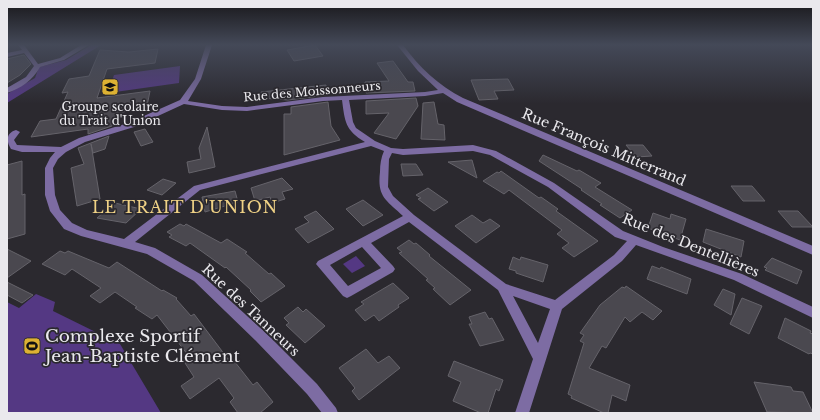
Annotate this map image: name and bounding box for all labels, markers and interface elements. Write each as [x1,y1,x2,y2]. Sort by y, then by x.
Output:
school or university icon: Groupe scolaire du Trait d'Union [100,77,120,97]
street label: Rue des Moissonneurs [243,78,381,104]
place label: Groupe scolaire du Trait d'Union [59,99,161,128]
street label: Rue François Mitterrand [519,104,689,190]
district label: LE TRAIT D'UNION [92,197,278,217]
street label: Rue des Dentellières [620,209,762,281]
street label: Rue des Tanneurs [198,260,304,360]
place label: Complexe Sportif Jean-Baptiste Clément [43,326,240,367]
sports icon: Complexe Sportif Jean-Baptiste Clément [22,336,42,356]

